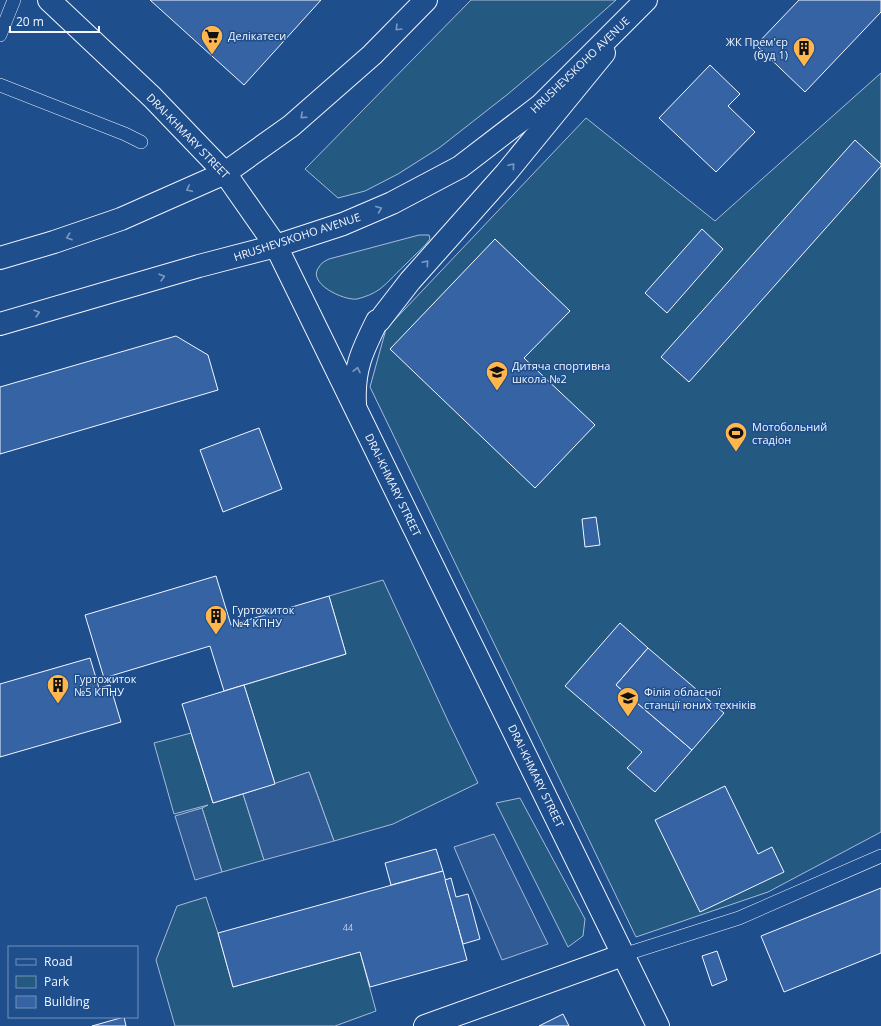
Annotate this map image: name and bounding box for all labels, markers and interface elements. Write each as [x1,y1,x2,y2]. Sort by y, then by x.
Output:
scale bar [10,8,99,34]
text: 20 m [16,13,44,30]
street label: HRUSHEVSKOHO AVENUE [527,13,633,116]
supermarket icon: Делікатеси [199,23,225,56]
one-way arrow [396,23,403,31]
place label: Делікатеси [228,28,286,43]
place label: ЖК Прем'єр (буд 1) [726,34,788,62]
building icon: ЖК Прем'єр (буд 1) [791,35,817,68]
street label: DRAI-KHMARY STREET [144,90,233,182]
one-way arrow [300,111,308,118]
one-way arrow [508,163,515,170]
one-way arrow [186,184,194,192]
one-way arrow [374,206,382,214]
street label: HRUSHEVSKOHO AVENUE [231,209,362,264]
one-way arrow [66,232,73,241]
one-way arrow [421,260,429,268]
one-way arrow [158,273,165,282]
one-way arrow [34,309,41,318]
place label: Дитяча спортивна школа №2 [512,358,610,386]
school or university icon: Дитяча спортивна школа №2 [484,359,510,392]
one-way arrow [352,367,361,373]
place label: Мотобольний стадіон [752,419,827,447]
sports icon: Мотобольний стадіон [723,420,749,453]
street label: DRAI-KHMARY STREET [362,431,425,539]
place label: Гуртожиток №4 КПНУ [232,602,295,630]
building icon: Гуртожиток №4 КПНУ [203,603,229,636]
place label: Гуртожиток №5 КПНУ [74,671,137,699]
building icon: Гуртожиток №5 КПНУ [45,672,71,705]
place label: Філія обласної станції юних техніків [644,684,756,712]
school or university icon: Філія обласної станції юних техніків [615,685,641,718]
street label: DRAI-KHMARY STREET [505,722,568,830]
house number: 44 [343,921,353,934]
legend [8,946,138,1018]
text: Road [44,953,73,970]
text: Park [44,973,70,990]
text: Building [44,993,90,1010]

